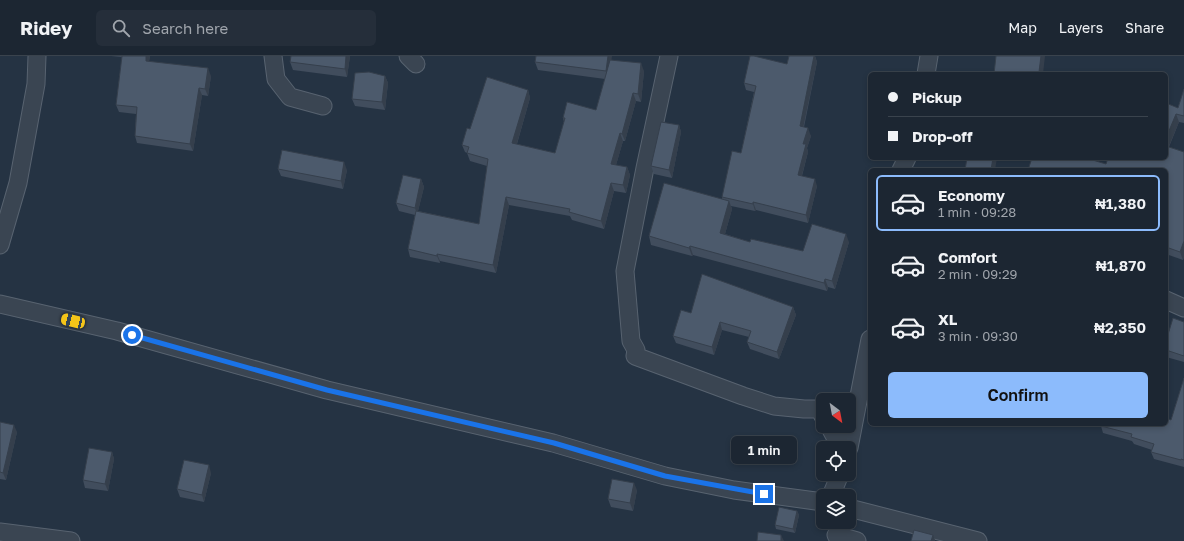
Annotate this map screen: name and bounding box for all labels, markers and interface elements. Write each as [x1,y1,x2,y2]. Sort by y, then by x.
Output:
search box [96,10,376,46]
text: Ridey [20,16,72,39]
icon: search [110,17,132,39]
text: Search here [142,19,228,37]
text: Map [1008,19,1037,36]
text: Layers [1059,19,1103,36]
text: Share [1125,19,1164,36]
text: Pickup [912,88,962,106]
text: Drop-off [912,127,972,145]
icon: car [890,185,926,221]
text: Economy [938,186,1005,204]
text: ₦1,380 [1095,194,1146,212]
text: 1 min · 09:28 [938,204,1016,220]
icon: car [890,247,926,283]
text: Comfort [938,248,997,266]
text: ₦1,870 [1096,256,1146,274]
text: 2 min · 09:29 [938,266,1017,282]
icon: car [890,309,926,345]
text: XL [938,310,957,328]
car [60,312,86,330]
text: ₦2,350 [1094,318,1146,336]
route start [123,326,141,344]
text: 3 min · 09:30 [938,328,1018,344]
button: Confirm [888,372,1148,418]
north arrow [816,393,856,433]
map controls [816,393,856,529]
callout: 1 min [731,436,797,464]
button: locate [816,441,856,481]
text: 1 min [748,442,780,458]
route end [755,485,773,503]
button: layers [816,489,856,529]

